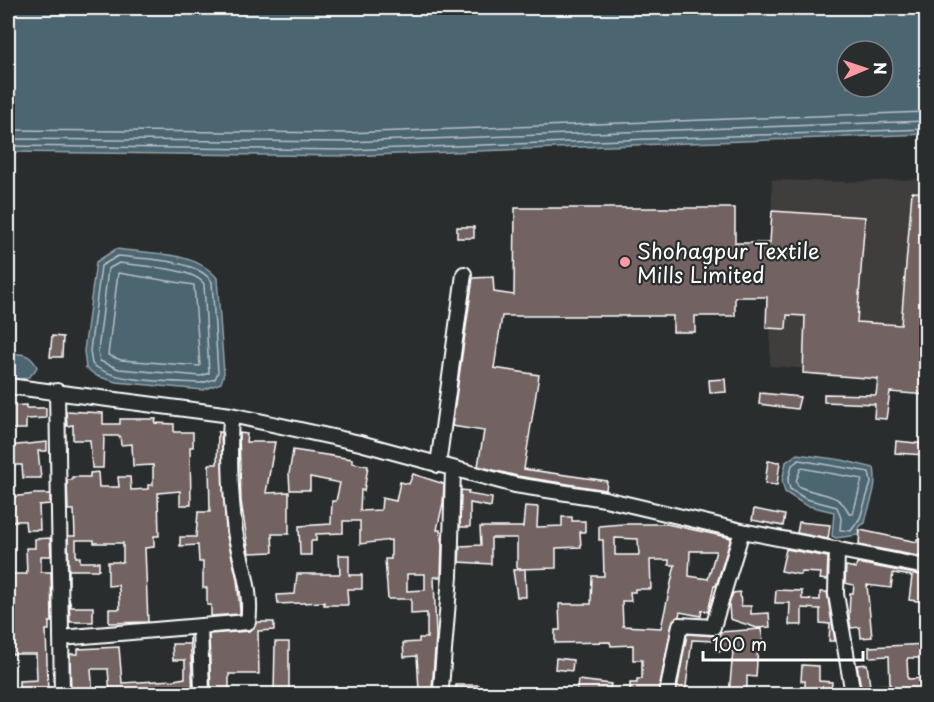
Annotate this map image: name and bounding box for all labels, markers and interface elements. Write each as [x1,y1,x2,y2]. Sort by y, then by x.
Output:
north arrow [835,39,895,99]
text: N [869,62,893,75]
place label: Shohagpur Textile Mills Limited [637,234,820,290]
marker: Shohagpur Textile Mills Limited [618,255,632,269]
scale bar [703,624,864,662]
text: 100 m [712,630,767,657]

